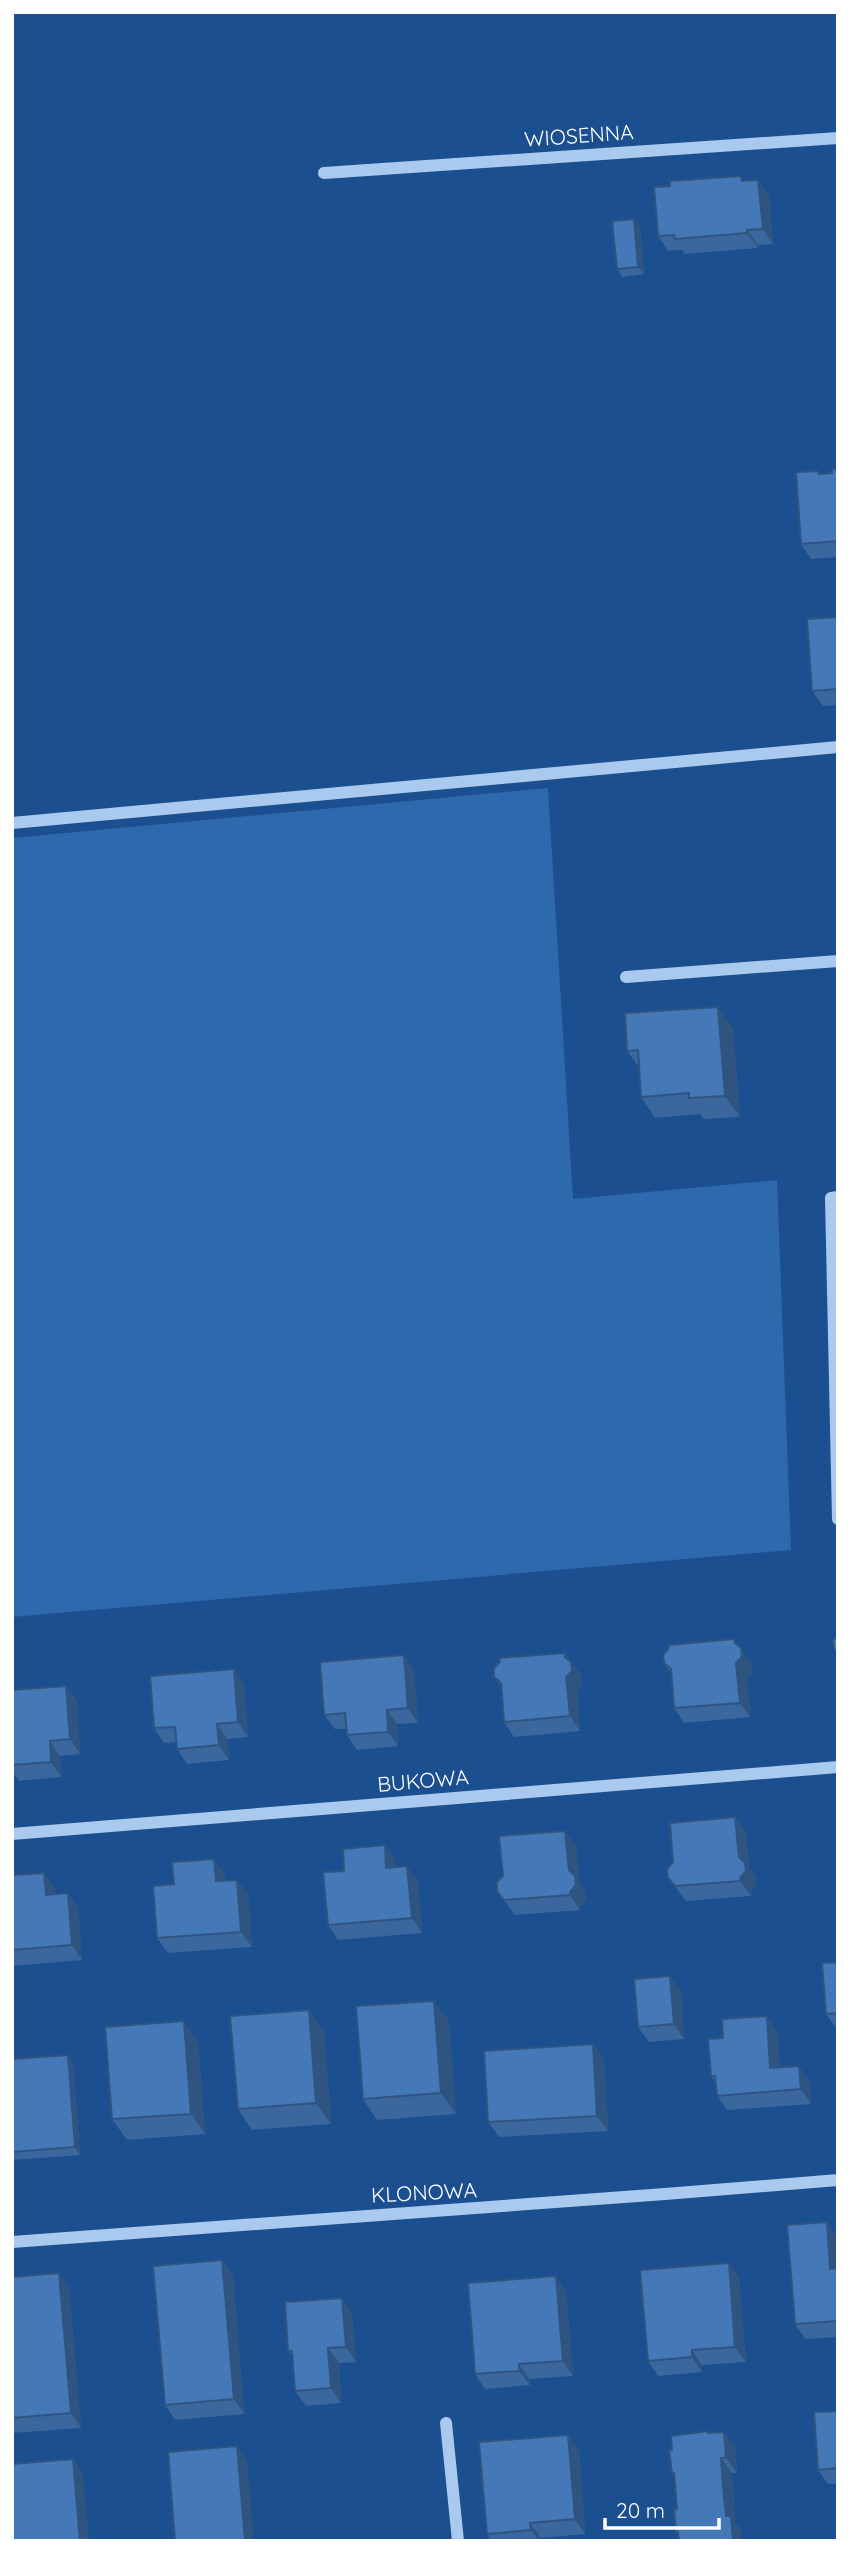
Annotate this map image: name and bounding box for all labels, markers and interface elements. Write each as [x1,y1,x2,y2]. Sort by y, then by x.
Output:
street label: WIOSENNA [523,118,634,152]
street label: BUKOWA [376,1763,470,1797]
street label: KLONOWA [370,2176,478,2208]
scale bar [605,2486,719,2530]
text: 20 m [616,2497,665,2523]

